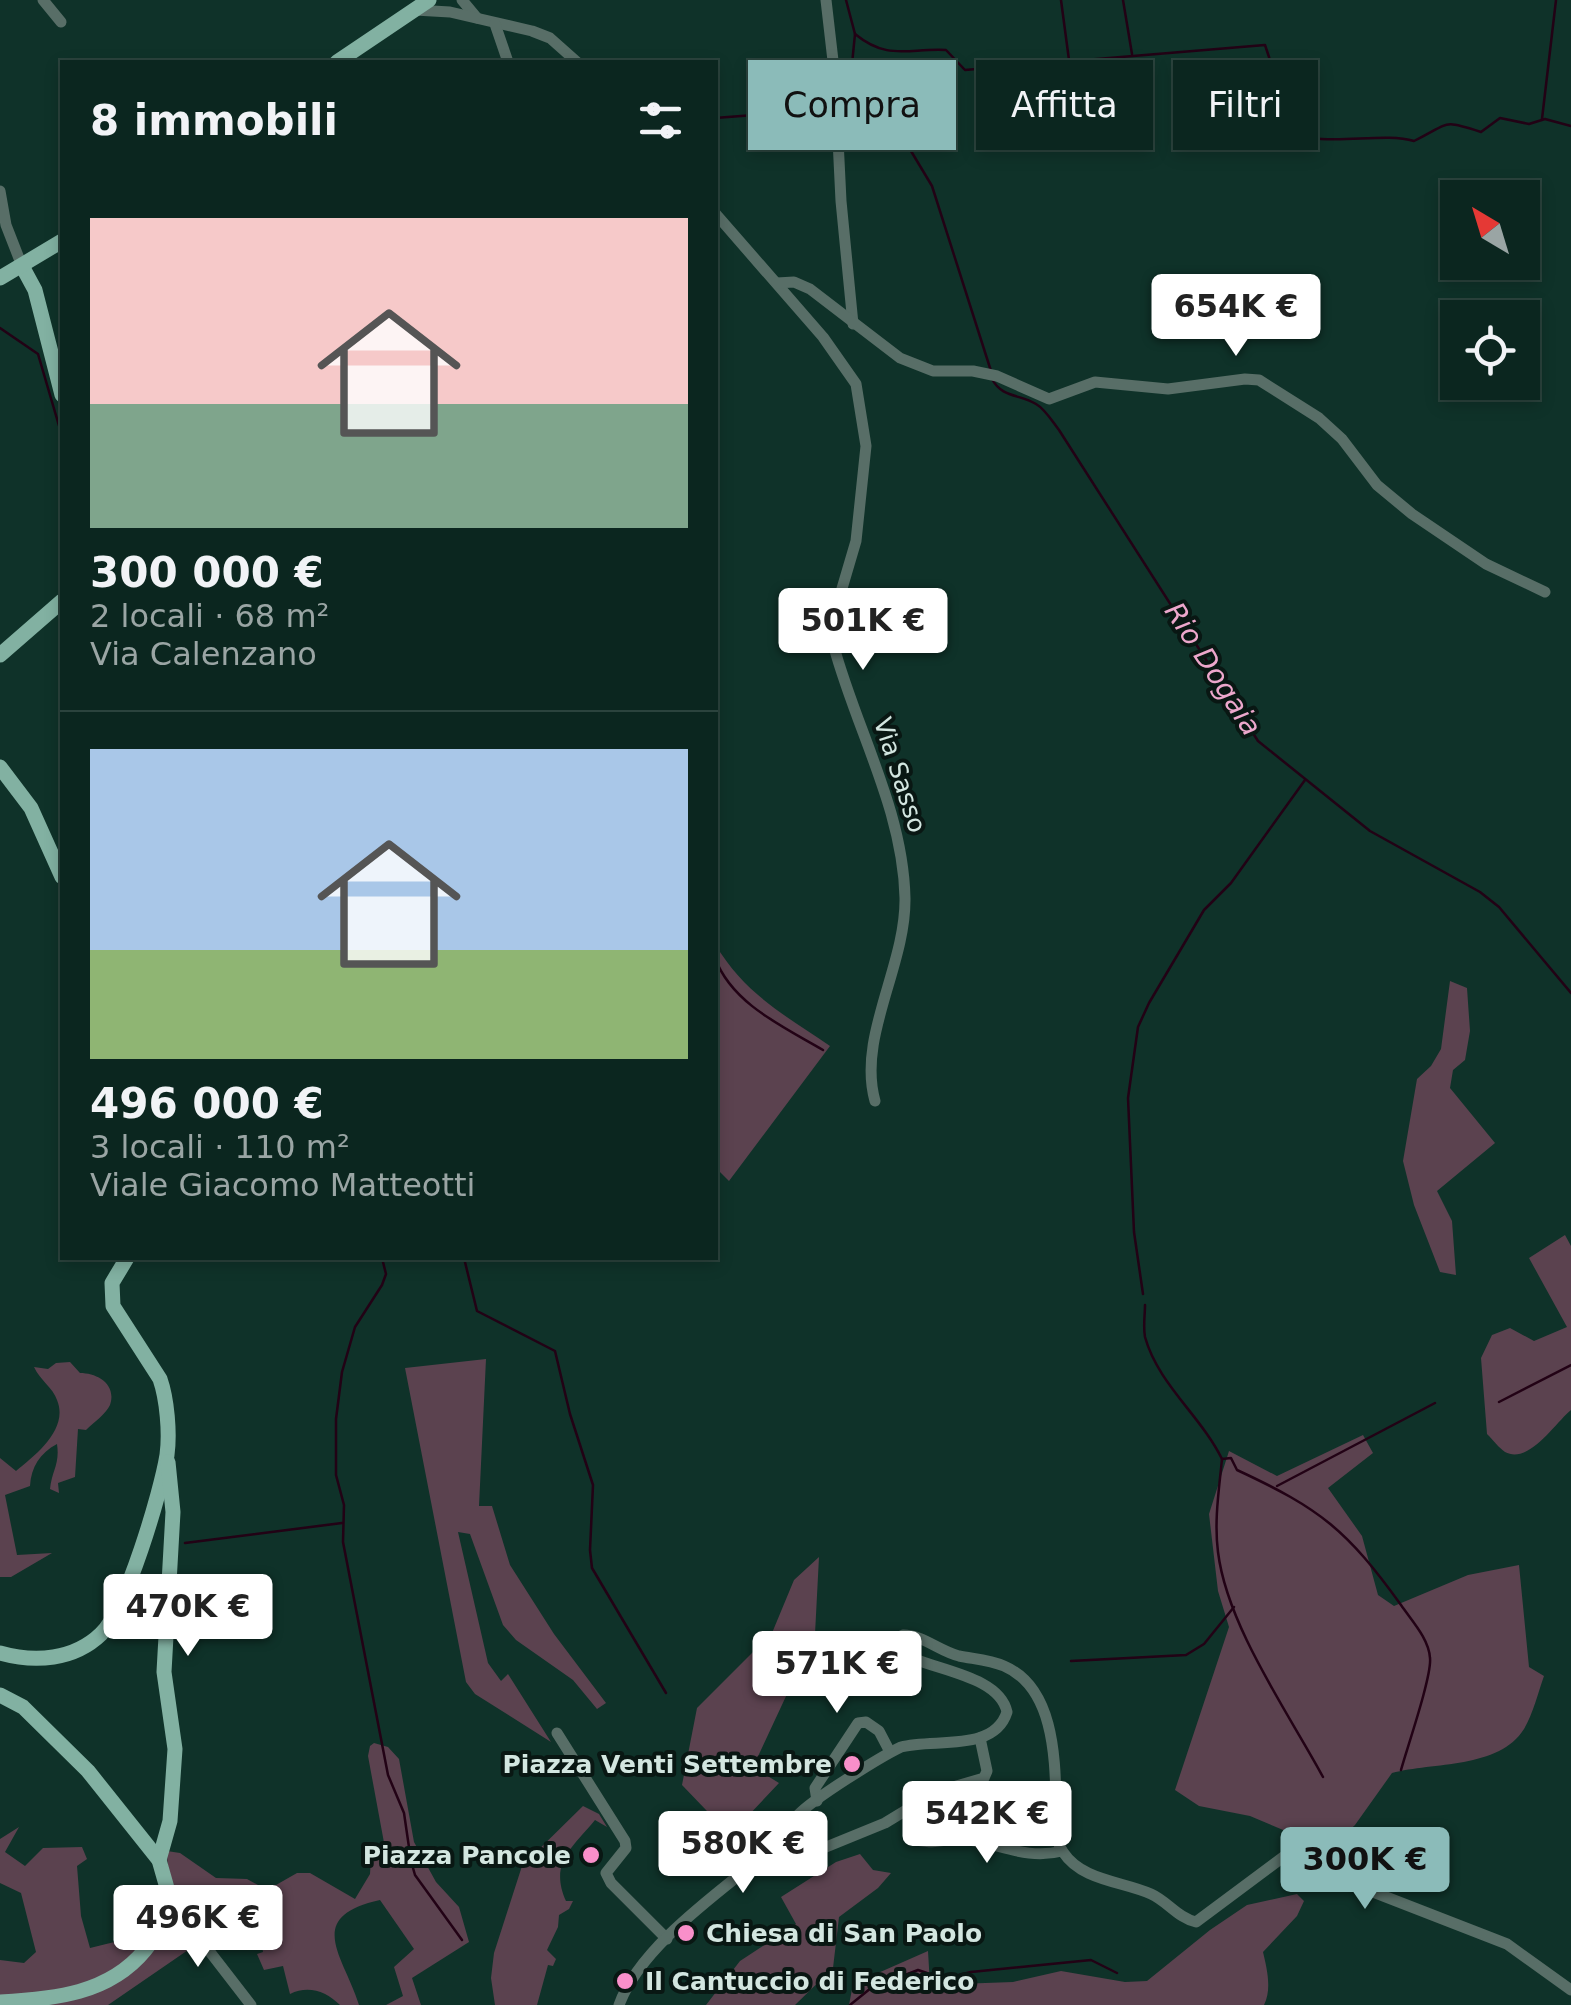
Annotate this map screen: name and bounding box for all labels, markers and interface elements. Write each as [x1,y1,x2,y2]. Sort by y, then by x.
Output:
chip: Compra [748,60,956,150]
chip: Affitta [976,60,1153,150]
chip: Filtri [1173,60,1318,150]
icon: filters [633,93,688,148]
text: 8 immobili [90,96,338,145]
north arrow [1440,180,1540,280]
map controls [1440,180,1540,400]
pin: 654K € [1155,274,1317,359]
icon: home [299,283,479,463]
text: 654K € [1174,287,1299,325]
button: locate [1440,300,1540,400]
text: 300 000 € [90,548,324,597]
pin: 501K € [782,588,944,673]
water label: Rio Dogaia [1158,596,1268,742]
text: 2 locali · 68 m² [90,597,329,635]
text: 501K € [801,601,926,639]
text: Via Calenzano [90,635,317,673]
street label: Via Sasso [868,714,932,836]
icon: home [299,814,479,994]
text: 496 000 € [90,1079,324,1128]
text: 3 locali · 110 m² [90,1128,350,1166]
text: Viale Giacomo Matteotti [90,1166,475,1204]
pin: 470K € [107,1574,269,1659]
text: 470K € [126,1587,251,1625]
pin: 571K € [756,1631,918,1716]
text: 571K € [775,1644,900,1682]
place label: Piazza Venti Settembre [503,1750,832,1779]
marker: Piazza Venti Settembre [841,1753,863,1775]
pin: 542K € [906,1781,1068,1866]
text: 542K € [925,1794,1050,1832]
pin: 580K € [662,1811,824,1896]
text: 580K € [681,1824,806,1862]
pin: 300K € [1284,1827,1446,1912]
text: 300K € [1303,1840,1428,1878]
place label: Piazza Pancole [363,1841,571,1870]
marker: Piazza Pancole [580,1844,602,1866]
pin: 496K € [117,1885,279,1970]
text: 496K € [136,1898,261,1936]
place label: Chiesa di San Paolo [706,1919,982,1948]
marker: Chiesa di San Paolo [675,1922,697,1944]
place label: Il Cantuccio di Federico [645,1967,974,1996]
marker: Il Cantuccio di Federico [614,1970,636,1992]

